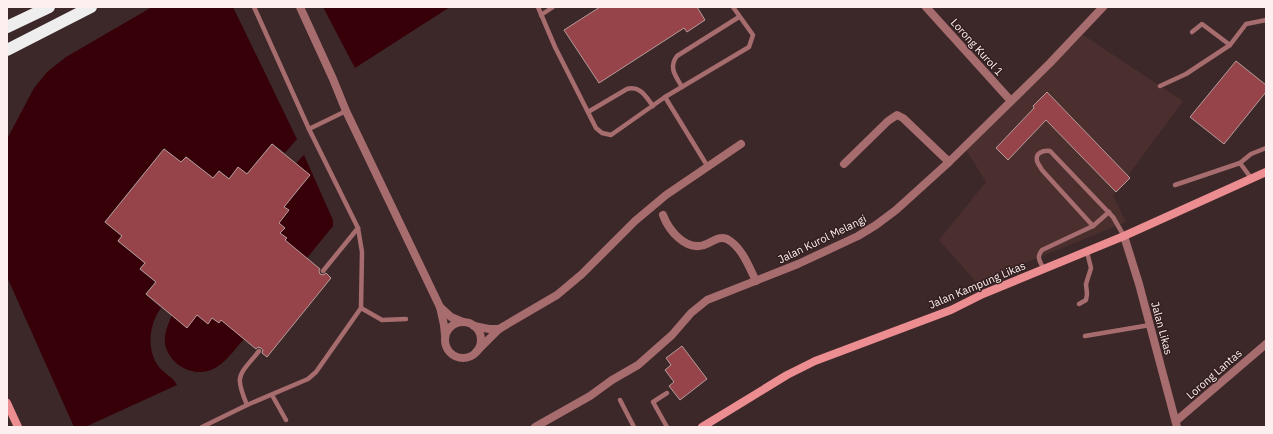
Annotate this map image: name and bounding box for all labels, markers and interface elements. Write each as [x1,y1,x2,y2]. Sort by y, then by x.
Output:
street label: Lorong Kurol 1 [948,16,1006,79]
street label: Jalan Kurol Melangi [775,212,869,266]
street label: Jalan Kampung Likas [926,258,1028,312]
street label: Jalan Likas [1148,300,1176,356]
street label: Lorong Lantas [1183,346,1245,402]

